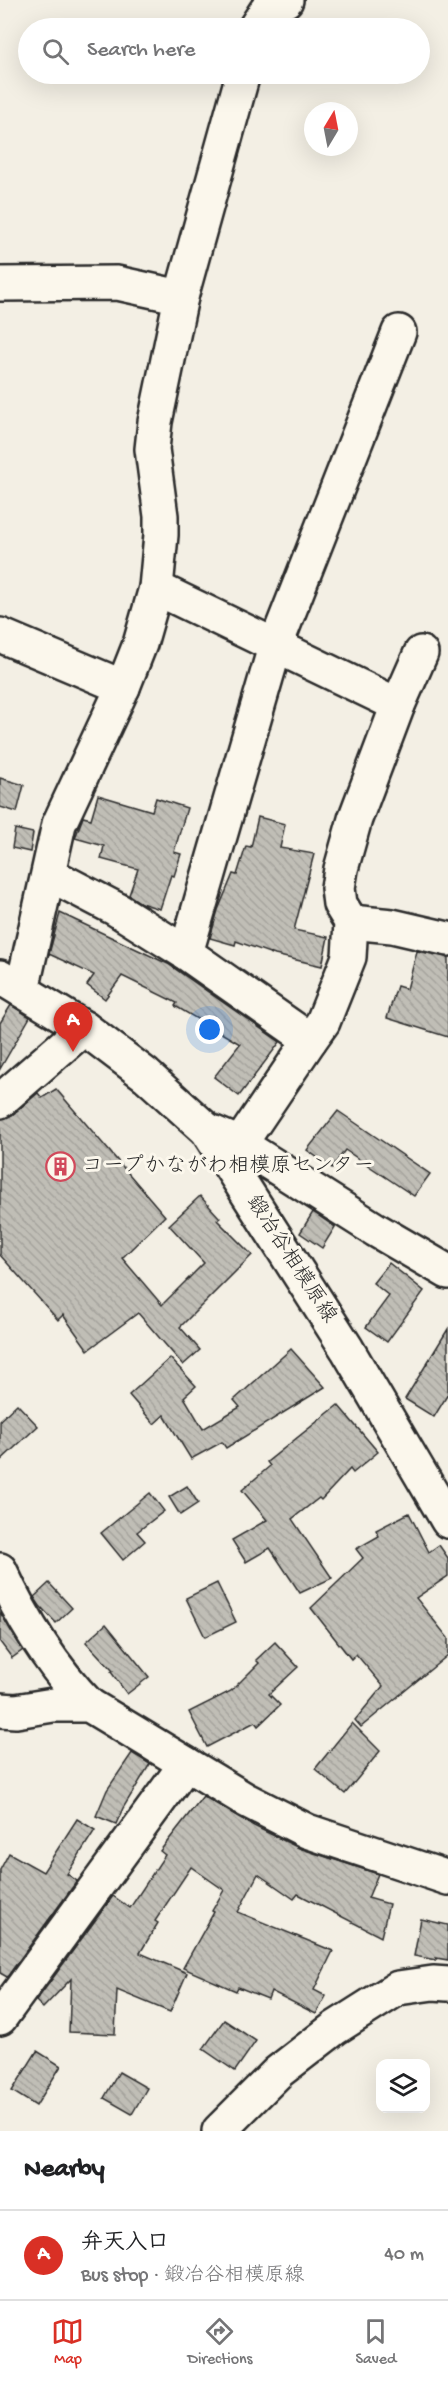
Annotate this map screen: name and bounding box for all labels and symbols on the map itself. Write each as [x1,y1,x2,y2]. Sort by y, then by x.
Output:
north arrow [304,102,358,156]
pin: A [54,1002,92,1052]
your location [195,1015,224,1044]
building icon: コープかながわ相模原センター [45,1151,77,1183]
place label: コープかながわ相模原センター [82,1154,374,1180]
street label: 鍛冶谷相模原線 [239,1191,341,1328]

